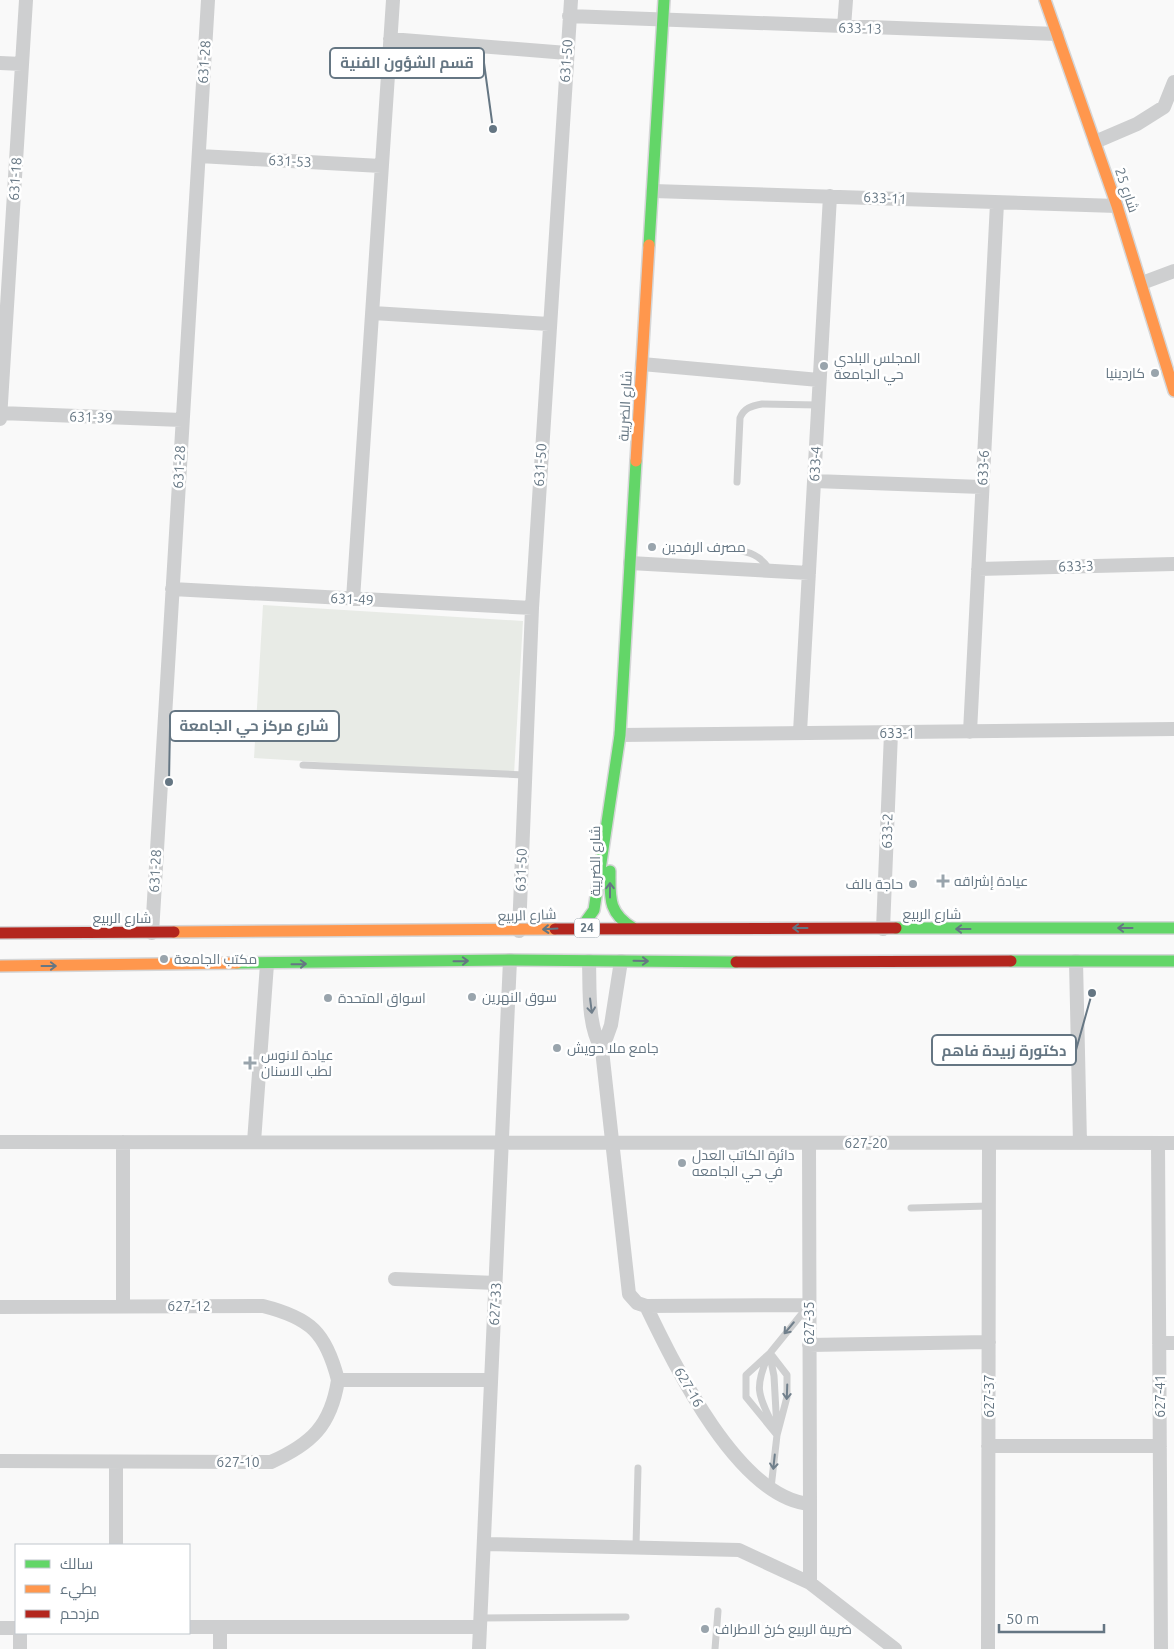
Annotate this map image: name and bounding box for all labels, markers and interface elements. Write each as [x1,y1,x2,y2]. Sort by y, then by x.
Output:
street label: 633-13 [838,19,882,37]
street label: 631-50 [557,39,576,83]
street label: 631-28 [195,40,214,84]
callout: قسم الشؤون الفنية [330,48,484,78]
text: قسم الشؤون الفنية [340,54,474,73]
street label: 631-53 [268,152,312,170]
street label: 631-18 [6,157,25,201]
street label: شارع 25 [1111,166,1142,215]
street label: 633-11 [863,189,907,207]
place label: المجلس البلدي حي الجامعة [834,350,921,386]
marker: المجلس البلدي حي الجامعة [818,360,830,372]
place label: كاردينيا [1106,365,1145,381]
marker: كاردينيا [1149,367,1161,379]
street label: شارع الضريبة [615,370,636,442]
street label: 631-39 [69,408,113,426]
street label: 631-50 [531,443,550,487]
street label: 631-28 [170,445,188,489]
street label: 633-4 [806,446,824,482]
street label: 633-6 [974,450,992,486]
place label: مصرف الرفدين [662,539,746,555]
marker: مصرف الرفدين [646,541,658,553]
street label: 633-3 [1058,557,1094,575]
street label: 631-49 [330,590,374,608]
callout: شارع مركز حي الجامعة [170,711,339,741]
text: شارع مركز حي الجامعة [179,717,329,738]
street label: 633-1 [879,725,915,741]
street label: 633-2 [878,813,896,849]
street label: شارع الضريبة [587,826,604,896]
street label: 631-50 [512,848,530,892]
street label: 631-28 [146,849,164,893]
place label: عيادة إشراقه [954,873,1028,890]
marker: عيادة إشراقه [936,874,950,888]
place label: حاجة بالف [846,876,903,892]
marker: حاجة بالف [907,878,919,890]
one-way arrow [605,883,615,899]
street label: شارع الربيع [497,906,557,925]
street label: شارع الربيع [903,906,961,923]
street label: شارع الربيع [93,910,151,927]
road number: 24 [574,918,600,938]
one-way arrow [1118,923,1134,933]
one-way arrow [793,924,809,933]
one-way arrow [955,924,972,934]
one-way arrow [543,925,559,934]
place label: مكتب الجامعة [174,951,257,967]
marker: مكتب الجامعة [158,953,170,965]
one-way arrow [452,956,469,966]
one-way arrow [632,956,649,966]
one-way arrow [290,959,306,969]
one-way arrow [40,961,56,971]
place label: سوق النهرين [482,989,557,1006]
place label: اسواق المتحدة [338,990,426,1007]
marker: سوق النهرين [466,991,478,1003]
marker: اسواق المتحدة [322,992,334,1004]
one-way arrow [586,998,596,1014]
callout: دكتورة زبيدة فاهم [932,1035,1076,1065]
place label: جامع ملا حويش [567,1040,659,1057]
marker: جامع ملا حويش [551,1042,563,1054]
text: دكتورة زبيدة فاهم [942,1042,1066,1061]
place label: عيادة لانوس لطب الاسنان [261,1047,333,1079]
marker: عيادة لانوس لطب الاسنان [243,1056,257,1070]
street label: 627-20 [844,1135,888,1151]
place label: دائرة الكاتب العدل في حي الجامعه [692,1147,795,1183]
marker: دائرة الكاتب العدل في حي الجامعه [676,1157,688,1169]
street label: 627-33 [486,1282,504,1326]
street label: 627-12 [167,1298,211,1314]
street label: 627-35 [801,1301,817,1345]
one-way arrow [783,1322,794,1335]
street label: 627-16 [671,1364,707,1410]
street label: 627-37 [981,1374,997,1418]
street label: 627-41 [1152,1374,1168,1418]
one-way arrow [782,1383,792,1399]
one-way arrow [769,1453,779,1469]
street label: 627-10 [216,1454,260,1470]
legend [15,1544,190,1634]
text: سالك [60,1555,93,1572]
text: بطيء [60,1580,97,1601]
scale bar [999,1602,1104,1634]
text: مزدحم [60,1605,100,1624]
text: 50 m [1006,1610,1039,1627]
place label: ضريبة الربيع كرخ الاطراف [715,1621,852,1638]
marker: ضريبة الربيع كرخ الاطراف [699,1623,711,1635]

